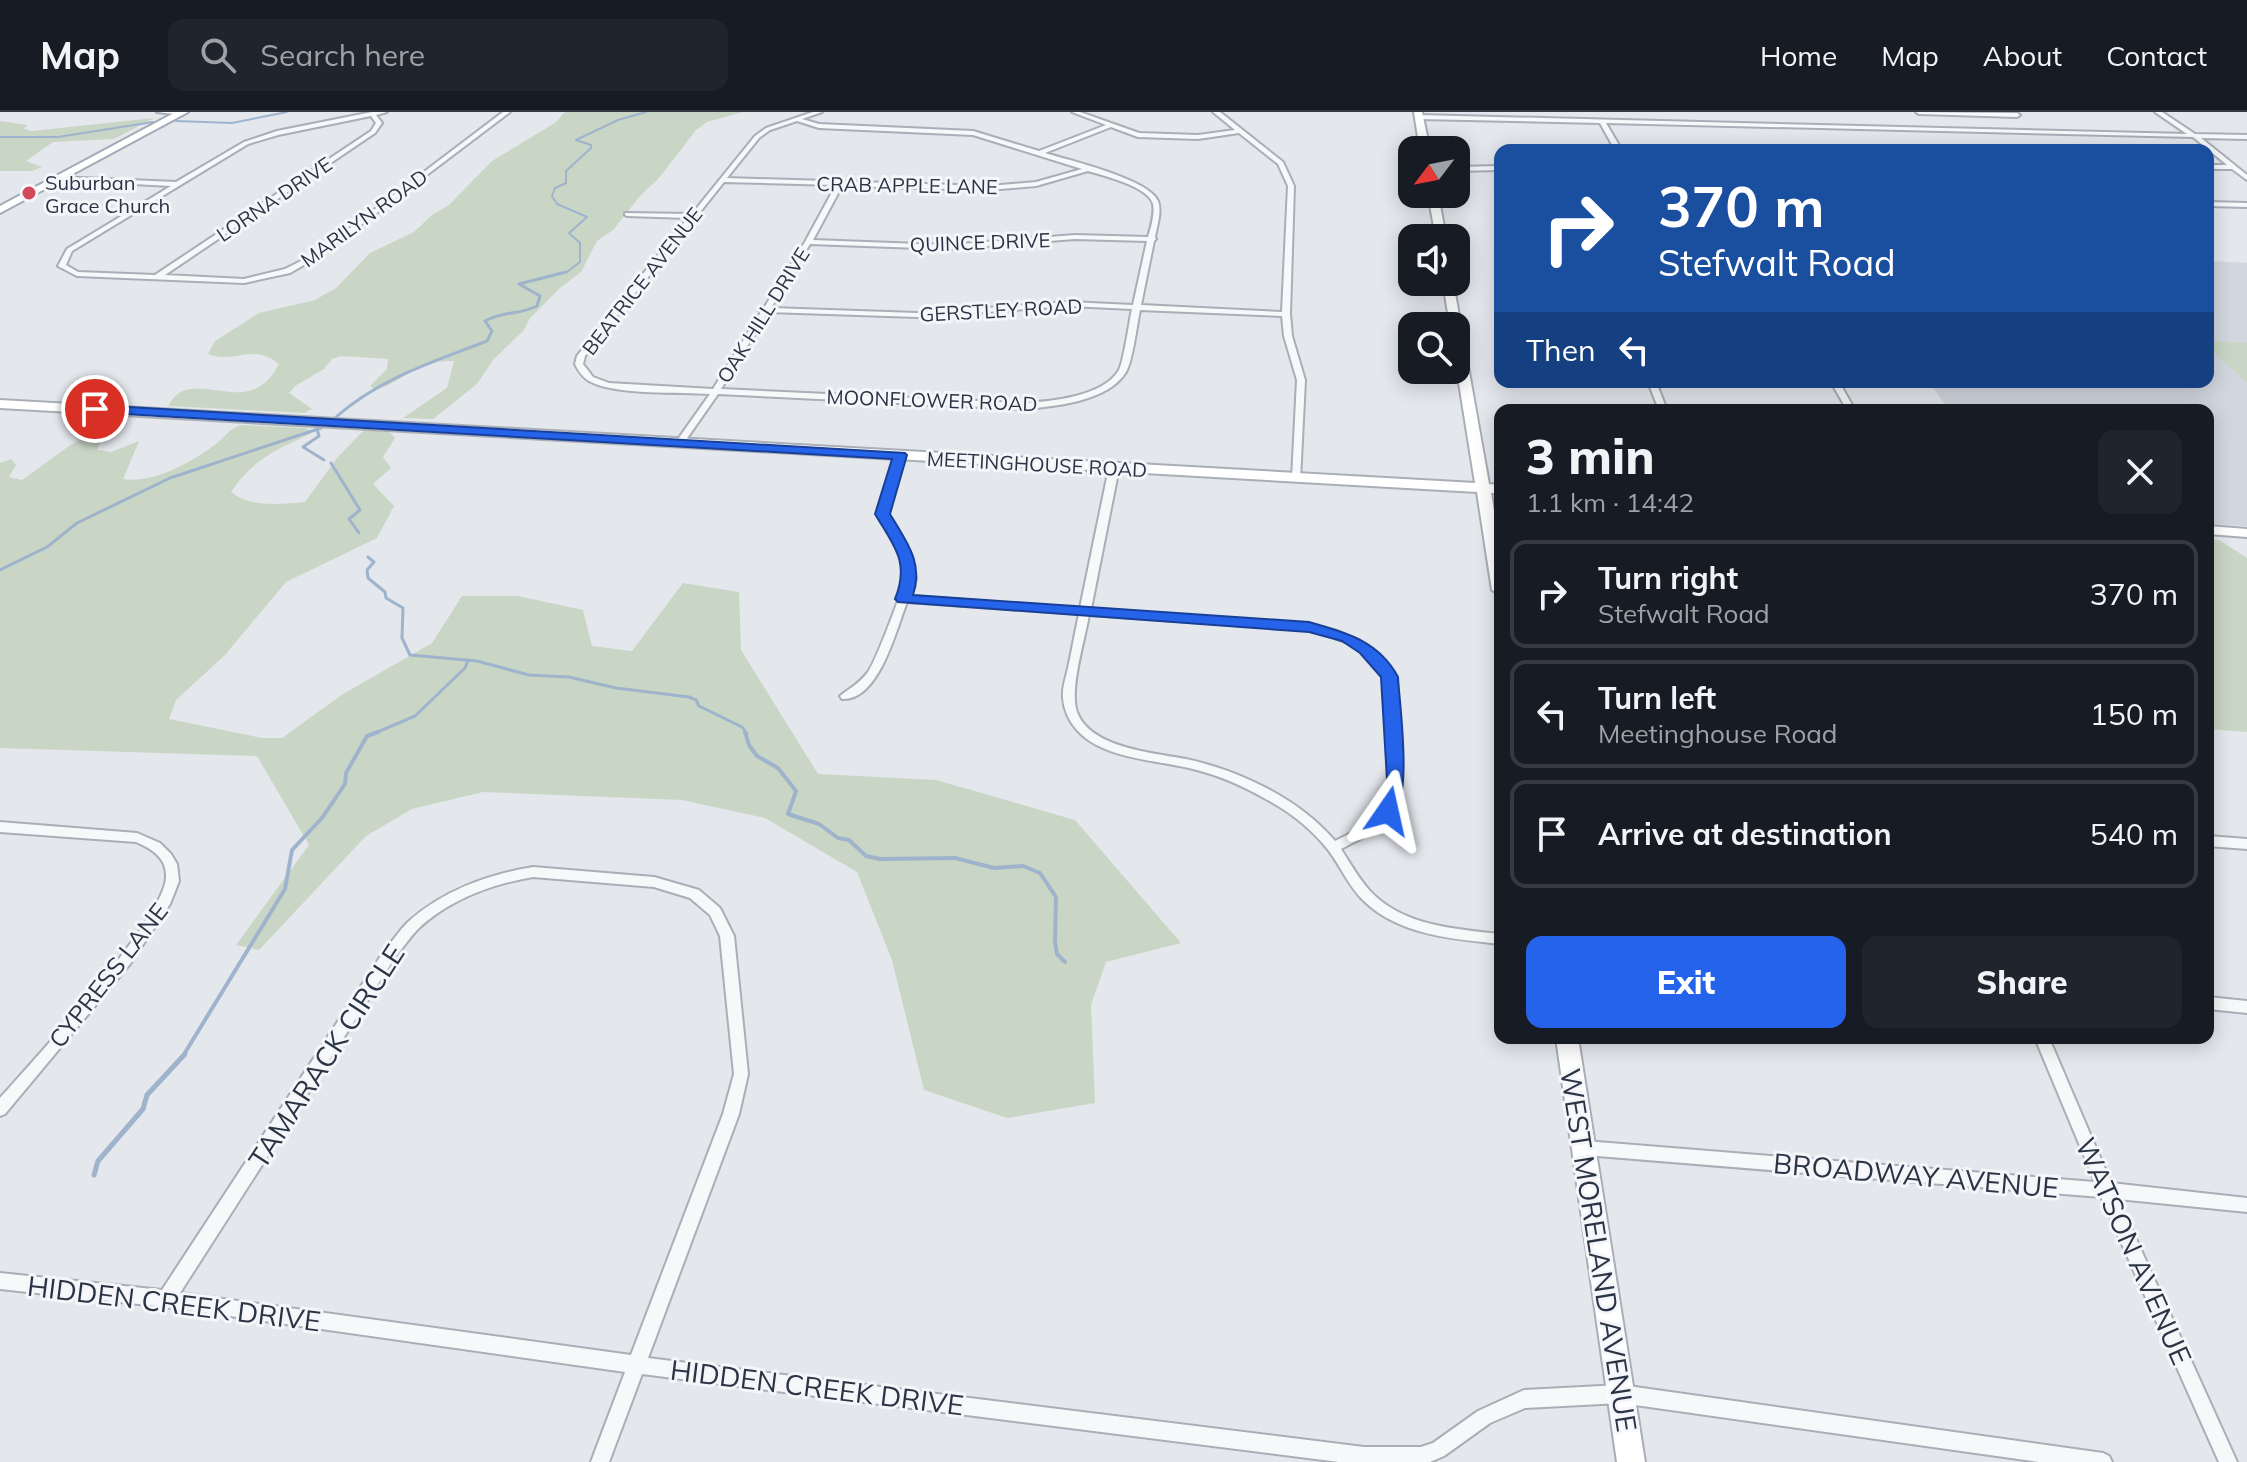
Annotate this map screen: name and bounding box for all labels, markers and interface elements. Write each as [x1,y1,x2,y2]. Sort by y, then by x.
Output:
search box [168,19,728,91]
text: Map [40,31,120,79]
icon: search [196,33,240,77]
text: Search here [260,36,425,74]
text: Home [1760,38,1837,73]
text: Map [1881,38,1939,73]
text: About [1983,38,2062,73]
text: Contact [2106,38,2207,73]
north arrow [1398,136,1470,208]
map controls [1398,136,1470,384]
street label: LORNA DRIVE [211,151,337,247]
street label: MARILYN ROAD [296,164,432,272]
place label: Suburban Grace Church [45,170,170,218]
street label: CRAB APPLE LANE [816,171,998,199]
text: 370 m [1658,171,1825,241]
icon: right [1526,176,1630,280]
marker: Suburban Grace Church [20,184,38,202]
street label: BEATRICE AVENUE [577,202,707,360]
button: sound [1398,224,1470,296]
street label: QUINCE DRIVE [909,227,1051,257]
text: Stefwalt Road [1658,240,1896,285]
street label: OAK HILL DRIVE [711,243,815,387]
street label: GERSTLEY ROAD [919,293,1083,327]
button: search [1398,312,1470,384]
icon: left [1612,328,1656,372]
text: Then [1526,331,1596,369]
pin [61,375,129,443]
street label: MOONFLOWER ROAD [826,384,1038,416]
icon: arrive [73,387,117,431]
text: 3 min [1526,426,1655,486]
button: close [2098,430,2182,514]
street label: MEETINGHOUSE ROAD [926,446,1148,482]
text: 1.1 km · 14:42 [1526,486,1694,519]
text: Turn right [1598,559,1738,597]
icon: right [1530,572,1574,616]
text: 370 m [2090,575,2178,613]
text: Stefwalt Road [1598,597,1770,630]
text: Turn left [1598,679,1716,717]
icon: left [1530,692,1574,736]
text: 150 m [2090,695,2178,733]
text: Meetinghouse Road [1598,717,1837,750]
position arrow [1346,769,1430,853]
icon: arrive [1530,812,1574,856]
text: Arrive at destination [1598,815,1892,853]
text: 540 m [2090,815,2178,853]
street label: CYPRESS LANE [42,897,174,1053]
button: Exit [1526,936,1846,1028]
button: Share [1862,936,2182,1028]
street label: TAMARACK CIRCLE [241,937,411,1175]
street label: WEST MORELAND AVENUE [1553,1066,1645,1434]
street label: WATSON AVENUE [2068,1132,2200,1370]
street label: BROADWAY AVENUE [1772,1145,2060,1205]
street label: HIDDEN CREEK DRIVE [25,1268,323,1338]
street label: HIDDEN CREEK DRIVE [668,1352,966,1422]

